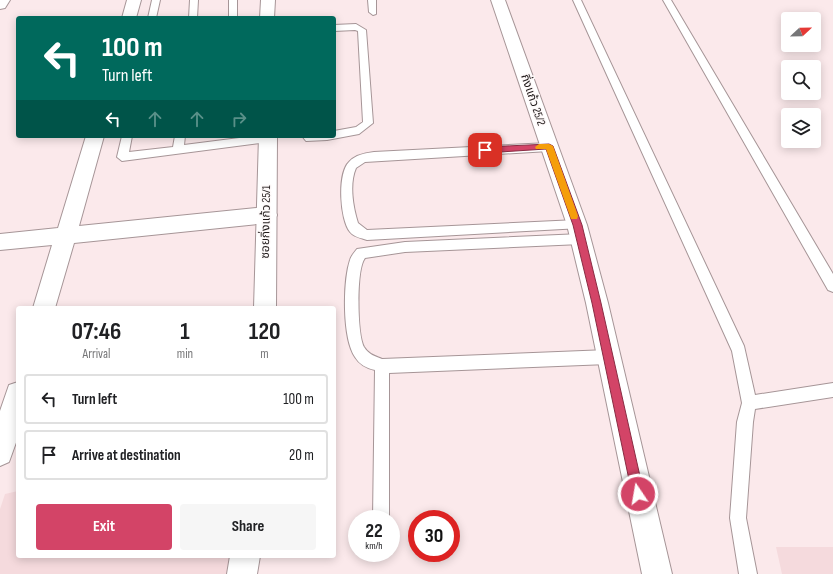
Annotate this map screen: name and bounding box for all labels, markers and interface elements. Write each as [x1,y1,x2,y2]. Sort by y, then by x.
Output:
north arrow [781,12,821,52]
map controls [781,12,821,148]
text: 100 m [102,31,163,64]
icon: left [36,32,88,84]
button: search [781,60,821,100]
text: Turn left [102,65,153,86]
street label: กิ่งแก้ว 25/2 [517,72,550,128]
icon: left [102,108,124,130]
icon: ahead [144,108,166,130]
icon: ahead [186,108,208,130]
icon: right [228,108,250,130]
button: layers [781,108,821,148]
pin [468,133,502,167]
icon: arrive [474,139,496,161]
street label: ซอยกิ่งแก้ว 25/1 [257,184,274,259]
text: 07:46 [72,317,121,346]
text: 1 [180,317,190,346]
text: 120 [249,317,280,346]
text: Arrival [82,346,110,362]
text: min [177,346,193,362]
text: m [260,346,269,362]
icon: left [38,388,60,410]
text: Turn left [72,390,117,409]
text: 100 m [283,390,314,409]
icon: arrive [38,444,60,466]
text: Arrive at destination [72,446,181,465]
text: 20 m [289,446,314,465]
position arrow [617,473,659,515]
button: Exit [36,504,172,550]
button: Share [180,504,316,550]
speed limit sign: 30 [408,510,460,562]
text: 22 [365,519,383,543]
text: km/h [365,540,383,552]

